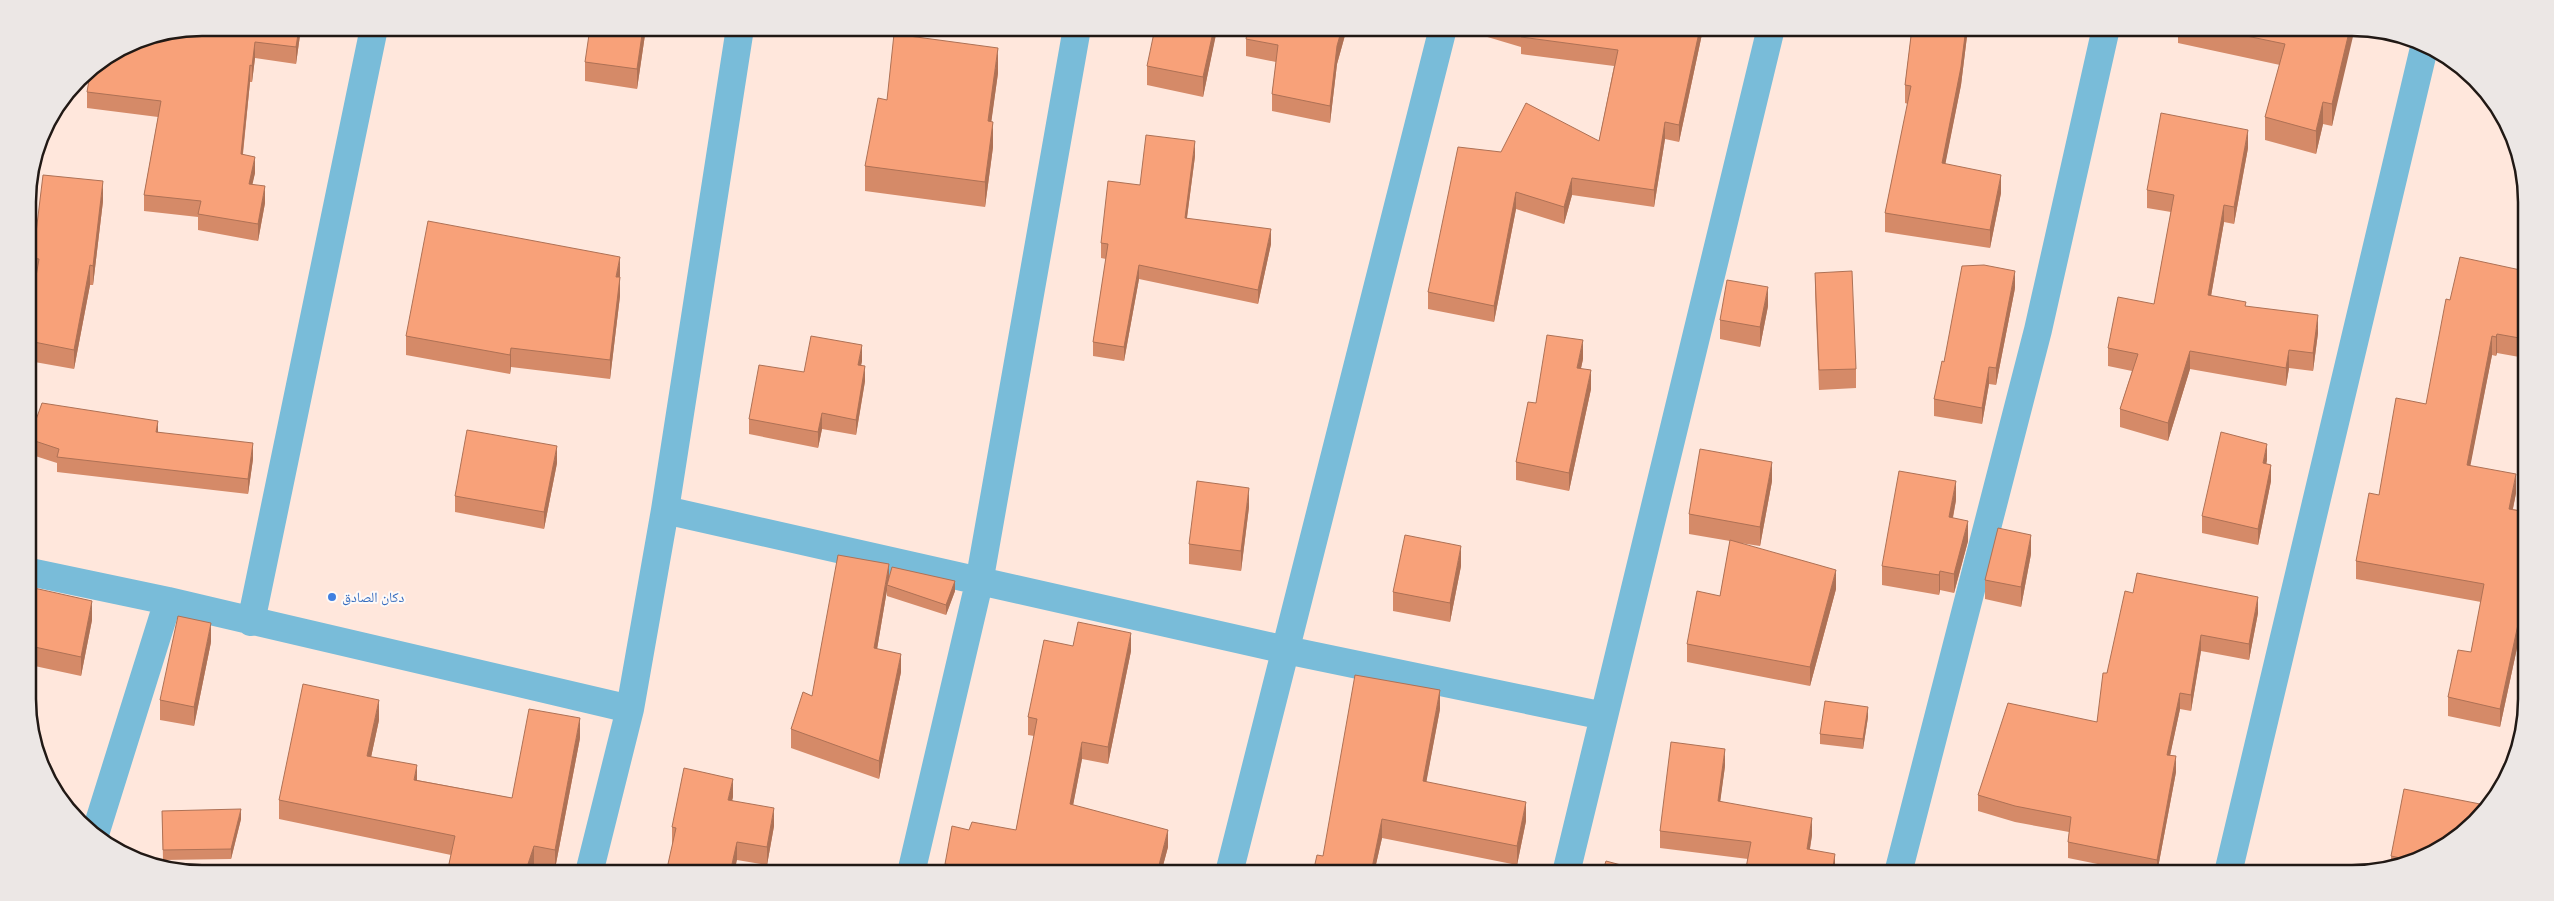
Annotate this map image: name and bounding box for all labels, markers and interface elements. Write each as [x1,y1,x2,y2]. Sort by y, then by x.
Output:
place label: دكان الصادق [342,588,404,606]
marker: دكان الصادق [326,591,338,603]

